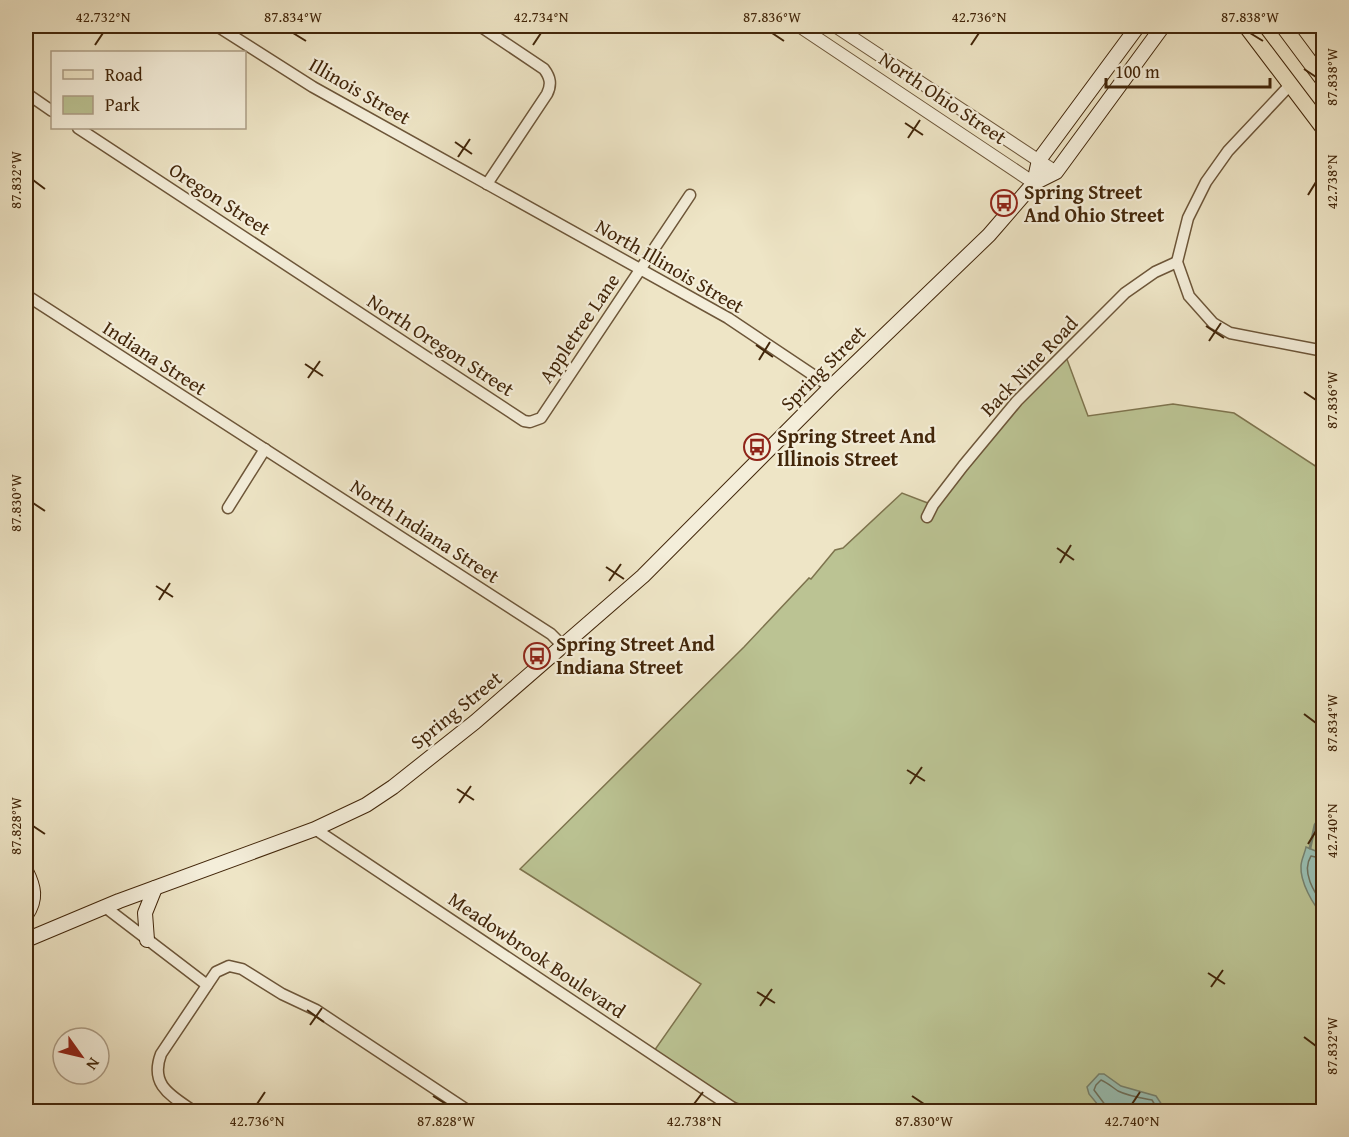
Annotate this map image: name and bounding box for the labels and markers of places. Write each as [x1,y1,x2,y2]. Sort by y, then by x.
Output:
place label: Spring Street And Ohio Street [1024,177,1165,229]
bus stop icon: Spring Street And Ohio Street [989,188,1019,218]
place label: Spring Street And Illinois Street [777,421,936,473]
bus stop icon: Spring Street And Illinois Street [742,432,772,462]
place label: Spring Street And Indiana Street [556,629,715,681]
bus stop icon: Spring Street And Indiana Street [522,641,552,671]

